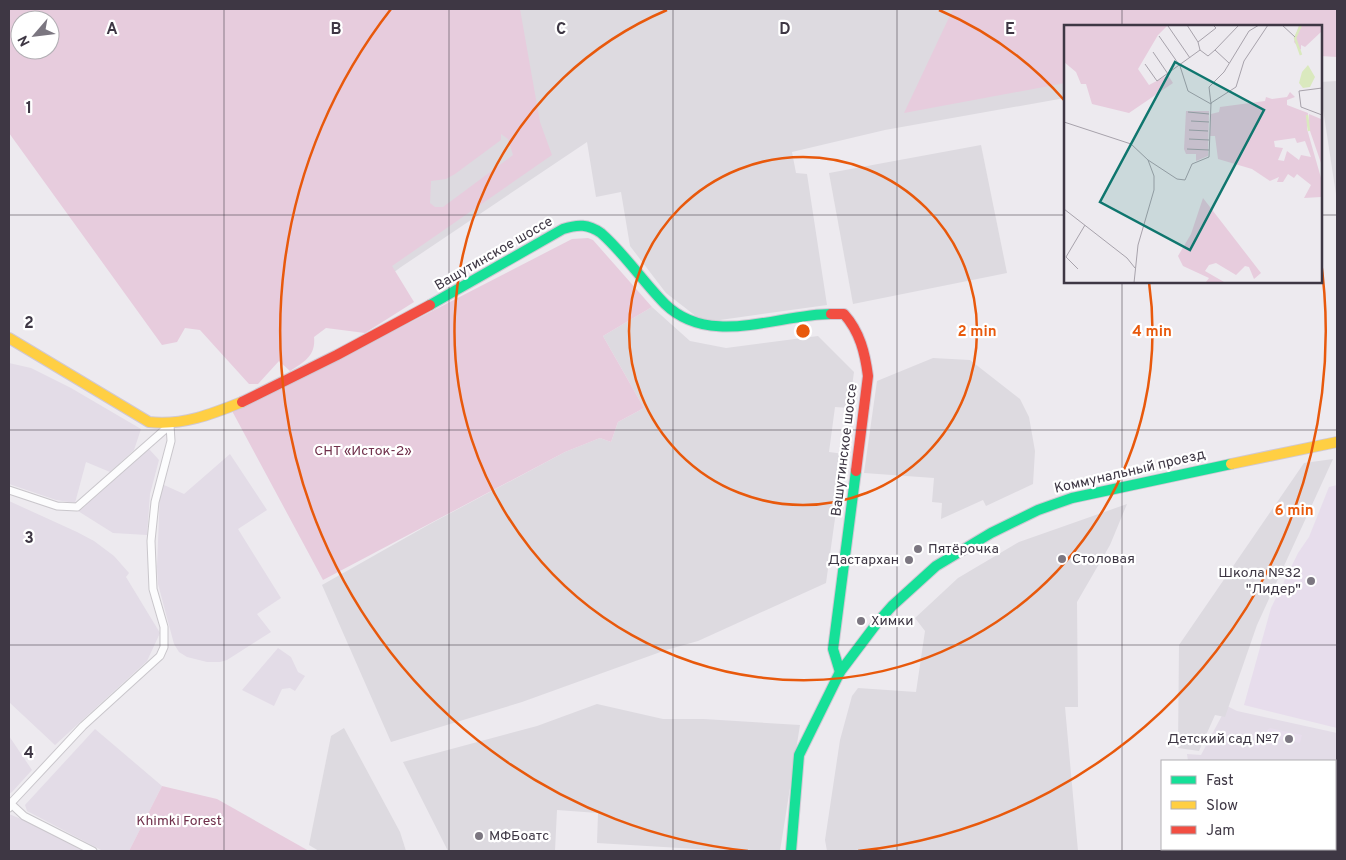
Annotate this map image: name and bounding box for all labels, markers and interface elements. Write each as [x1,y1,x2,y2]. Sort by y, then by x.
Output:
north arrow [10,10,60,60]
text: A [106,20,118,40]
text: B [330,20,342,40]
text: C [556,20,566,40]
text: D [779,20,791,40]
text: E [1005,20,1015,40]
inset map [1064,25,1321,282]
text: N [15,32,35,49]
text: 1 [26,99,32,119]
street label: Вашутинское шоссе [432,213,556,295]
text: 2 [24,314,34,334]
centre of rings [794,322,812,340]
text: 2 min [957,323,997,342]
text: 4 min [1132,323,1172,342]
street label: Вашутинское шоссе [828,383,862,517]
park label: СНТ «Исток-2» [314,443,412,460]
street label: Коммунальный проезд [1053,446,1207,498]
text: 6 min [1274,502,1314,521]
text: 3 [24,529,34,549]
place label: Пятёрочка [928,541,999,558]
marker: Пятёрочка [912,543,924,555]
place label: Столовая [1072,551,1135,568]
place label: Дастархан [828,552,899,569]
marker: Столовая [1056,553,1068,565]
marker: Дастархан [903,554,915,566]
place label: Школа №32 "Лидер" [1218,565,1301,598]
marker: Школа №32 "Лидер" [1305,575,1317,587]
place label: Химки [871,613,914,630]
marker: Химки [855,615,867,627]
place label: Детский сад №7 [1167,731,1279,748]
marker: Детский сад №7 [1283,733,1295,745]
text: 4 [24,744,34,764]
legend [1161,760,1336,850]
text: Fast [1206,772,1234,791]
text: Slow [1206,797,1238,816]
park label: Khimki Forest [136,813,222,830]
text: Jam [1206,822,1235,841]
place label: МФБоатс [489,828,549,845]
marker: МФБоатс [473,830,485,842]

